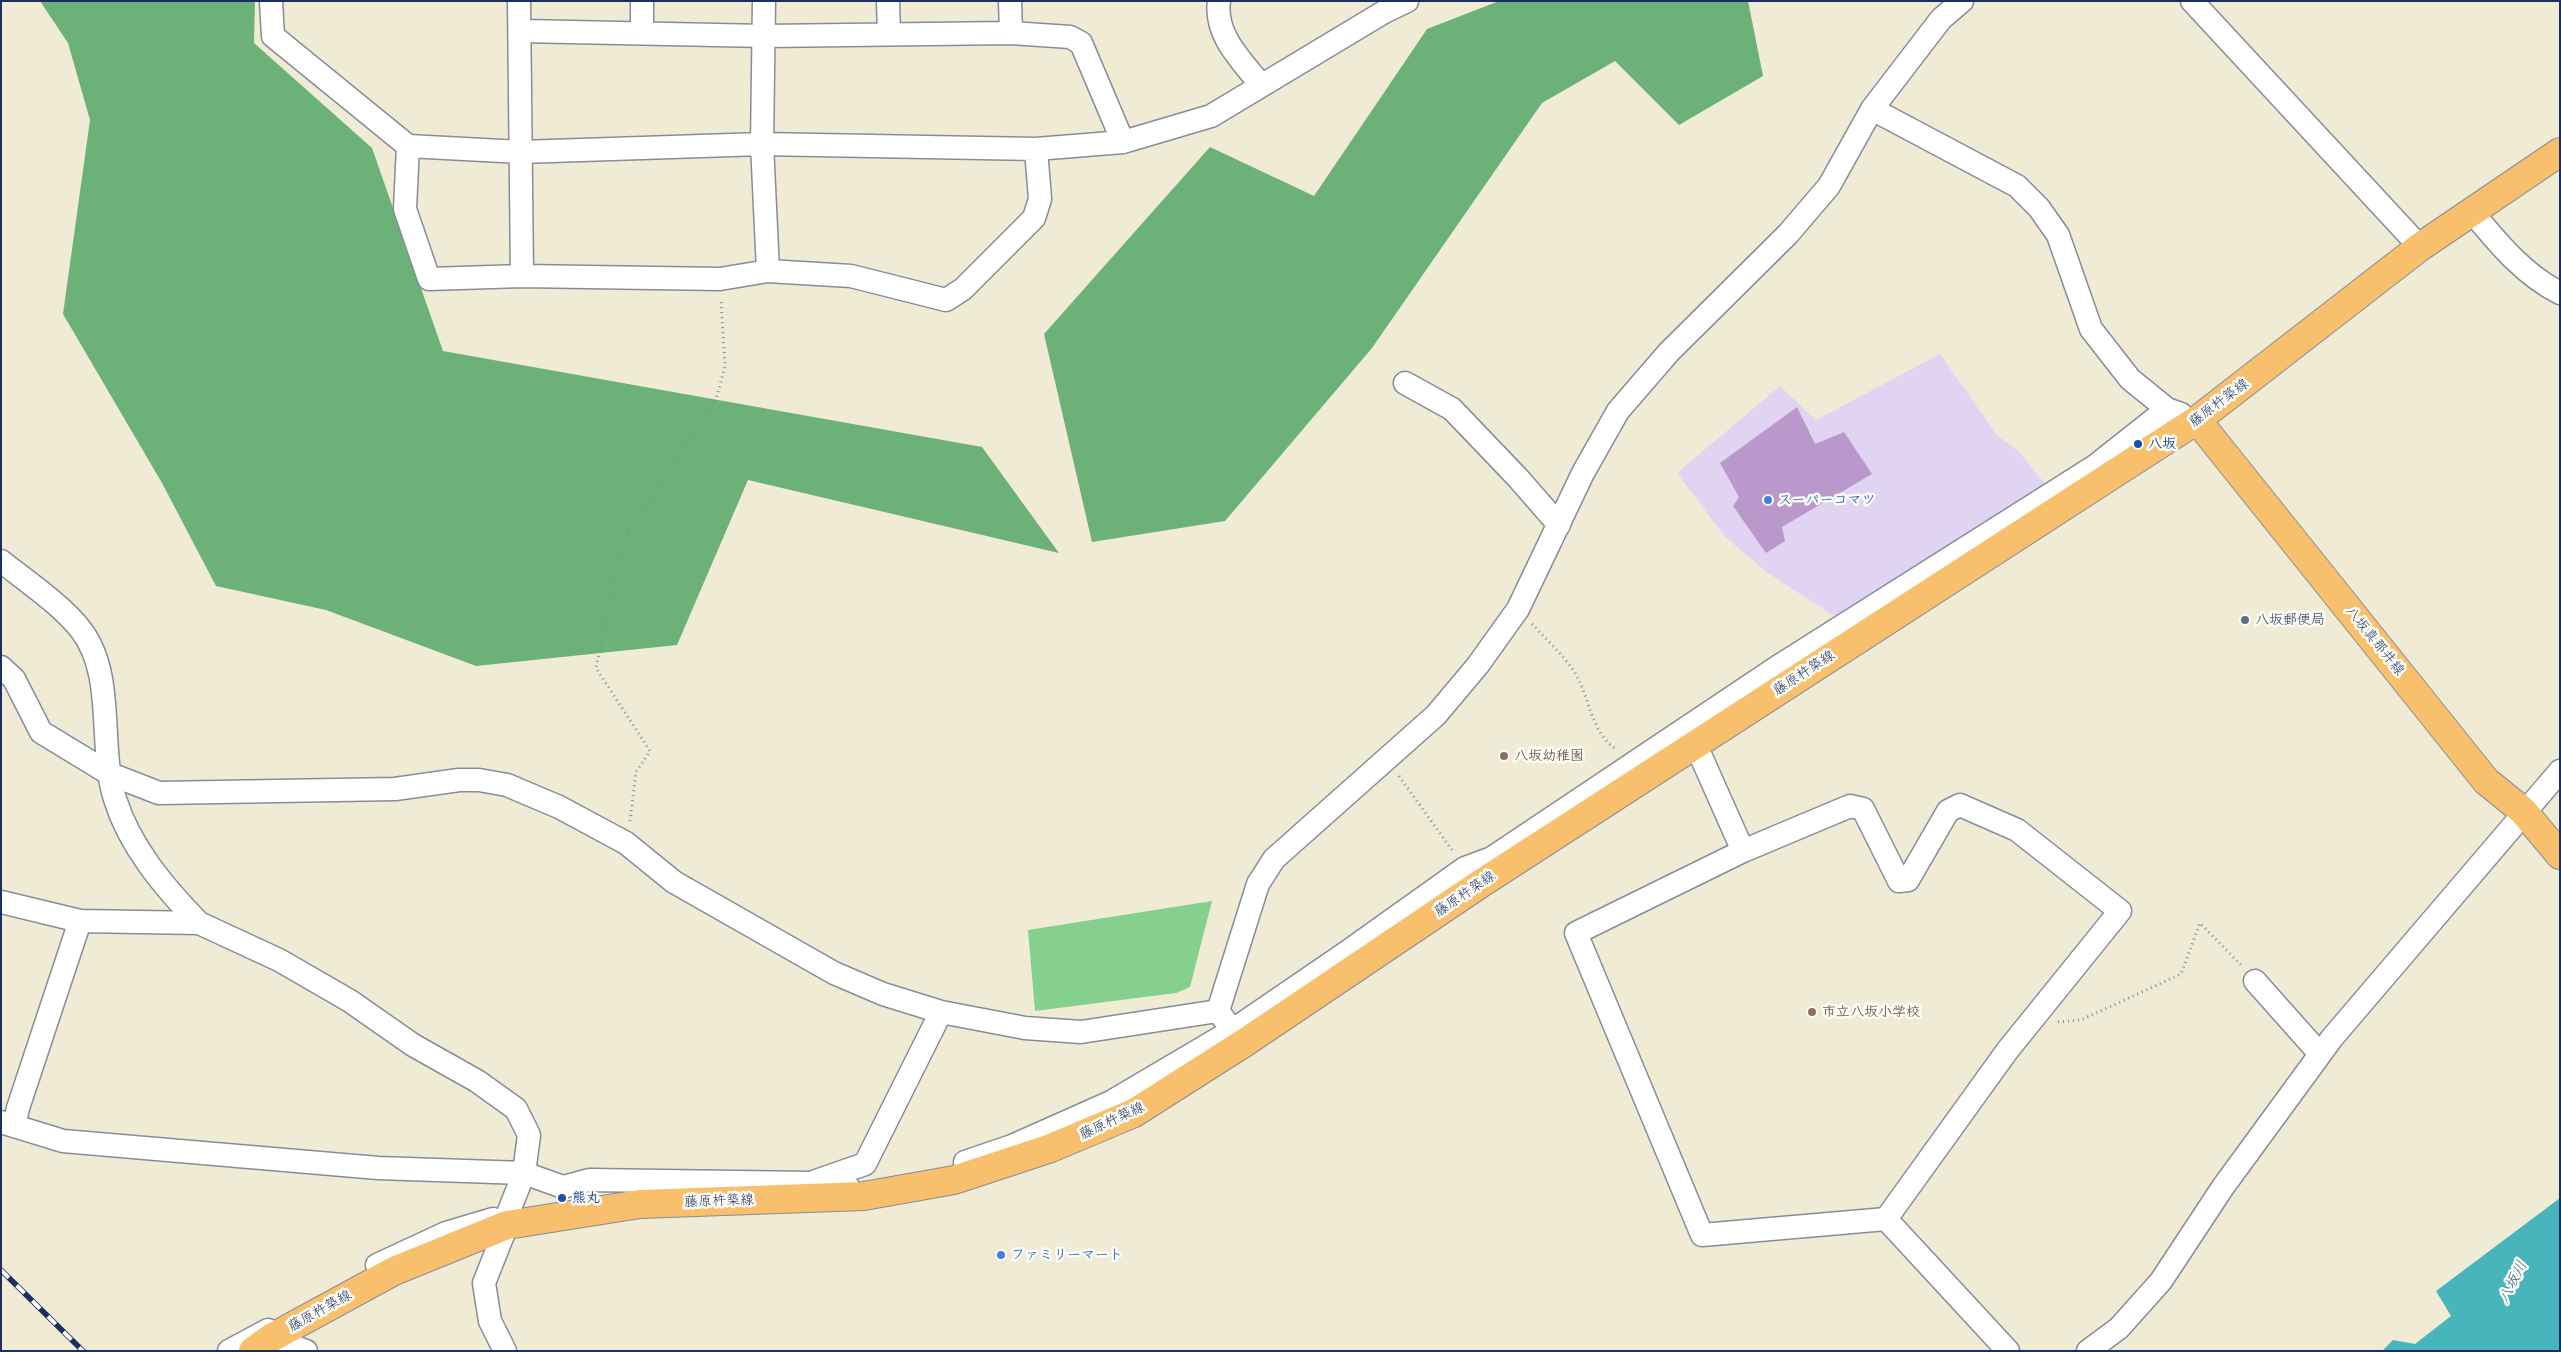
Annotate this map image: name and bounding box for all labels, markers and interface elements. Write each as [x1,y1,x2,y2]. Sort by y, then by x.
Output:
street label: 藤原杵築線 [2186,375,2252,431]
place label: 八坂 [2148,436,2176,452]
marker: 八坂 [2132,438,2144,450]
place label: スーパーコマツ [1778,492,1875,508]
marker: スーパーコマツ [1762,494,1774,506]
street label: 八坂真那井線 [2342,603,2408,679]
place label: 八坂郵便局 [2255,612,2325,628]
marker: 八坂郵便局 [2239,614,2251,626]
street label: 藤原杵築線 [1770,647,1838,699]
place label: 八坂幼稚園 [1514,748,1584,764]
marker: 八坂幼稚園 [1498,750,1510,762]
street label: 藤原杵築線 [1431,867,1499,921]
place label: 市立八坂小学校 [1822,1004,1920,1020]
marker: 市立八坂小学校 [1806,1006,1818,1018]
street label: 藤原杵築線 [1077,1099,1147,1143]
place label: 熊丸 [572,1190,600,1206]
street label: 藤原杵築線 [684,1191,754,1211]
marker: 熊丸 [556,1192,568,1204]
place label: ファミリーマート [1011,1247,1123,1263]
marker: ファミリーマート [995,1249,1007,1261]
water label: 八坂川 [2495,1258,2531,1306]
street label: 藤原杵築線 [285,1287,355,1335]

